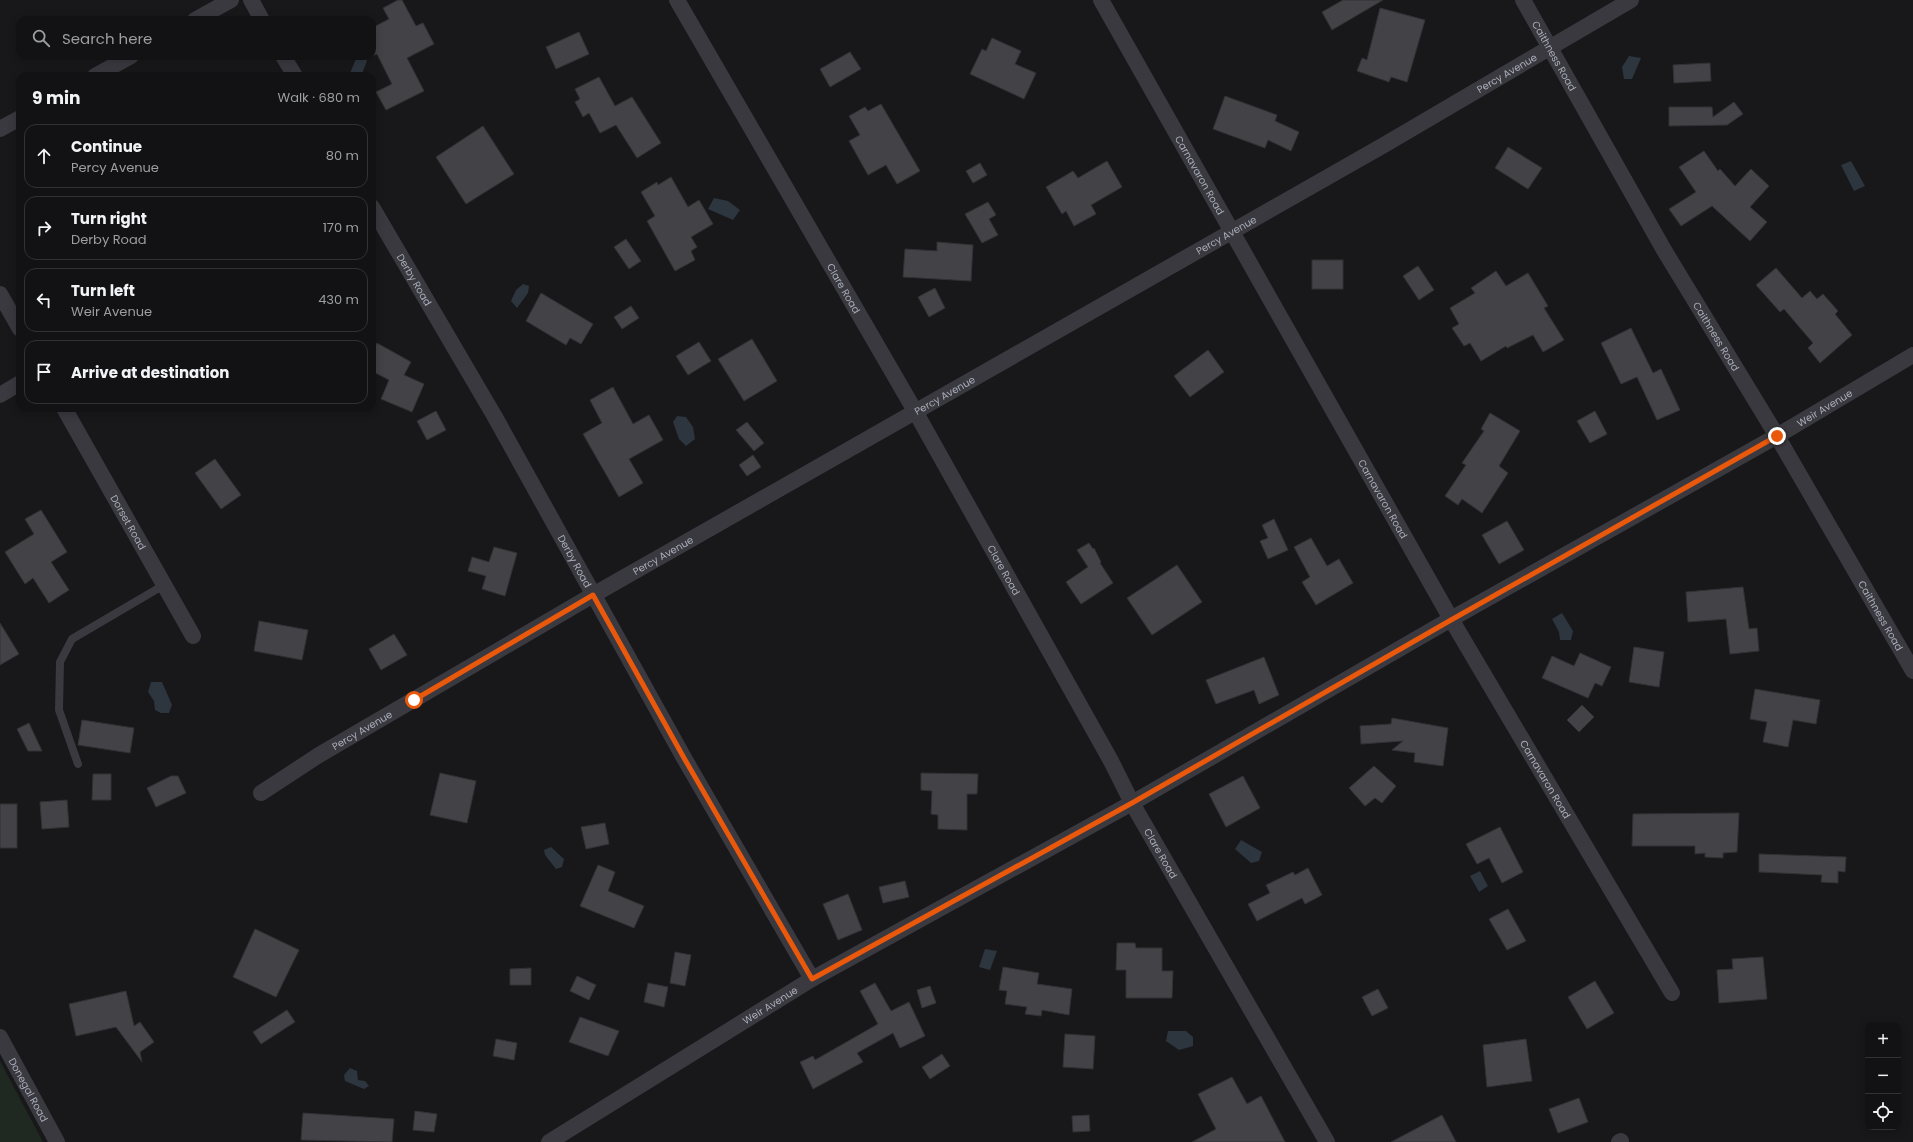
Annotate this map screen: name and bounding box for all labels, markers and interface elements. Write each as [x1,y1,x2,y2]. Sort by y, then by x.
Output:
search box [16,16,376,60]
street label: Caithness Road [1528,18,1580,94]
icon: search [30,27,52,49]
text: Search here [62,28,152,49]
street label: Percy Avenue [1474,50,1540,97]
text: 9 min [32,86,81,110]
text: Walk · 680 m [277,88,360,107]
street label: Carnavaron Road [1171,133,1228,218]
text: Continue [71,136,142,157]
icon: ahead [33,145,55,167]
text: 80 m [326,146,359,165]
text: Percy Avenue [71,158,159,177]
text: Turn right [71,208,147,229]
street label: Percy Avenue [1193,212,1259,259]
icon: right [33,217,55,239]
text: 170 m [323,218,359,237]
text: Derby Road [71,230,146,249]
street label: Derby Road [393,251,435,309]
street label: Clare Road [823,261,864,316]
text: Turn left [71,280,135,301]
icon: left [33,289,55,311]
text: 430 m [318,290,359,309]
street label: Caithness Road [1689,299,1743,374]
text: Weir Avenue [71,302,152,321]
icon: arrive [33,361,55,383]
text: Arrive at destination [71,362,229,383]
street label: Percy Avenue [912,372,978,419]
street label: Weir Avenue [1794,386,1855,431]
route end [1768,427,1786,445]
street label: Carnavaron Road [1354,457,1411,541]
street label: Dorset Road [107,492,150,553]
street label: Derby Road [554,532,595,590]
street label: Percy Avenue [630,532,696,579]
street label: Clare Road [983,542,1024,598]
street label: Caithness Road [1854,578,1907,654]
route start [405,691,423,709]
street label: Percy Avenue [329,707,395,754]
street label: Carnavaron Road [1516,737,1574,821]
street label: Clare Road [1140,826,1181,881]
street label: Weir Avenue [740,983,801,1028]
map controls [1865,1022,1901,1130]
button: + [1865,1022,1901,1058]
street label: Donegal Road [5,1055,52,1125]
button: − [1865,1058,1901,1094]
button: locate [1865,1094,1901,1130]

